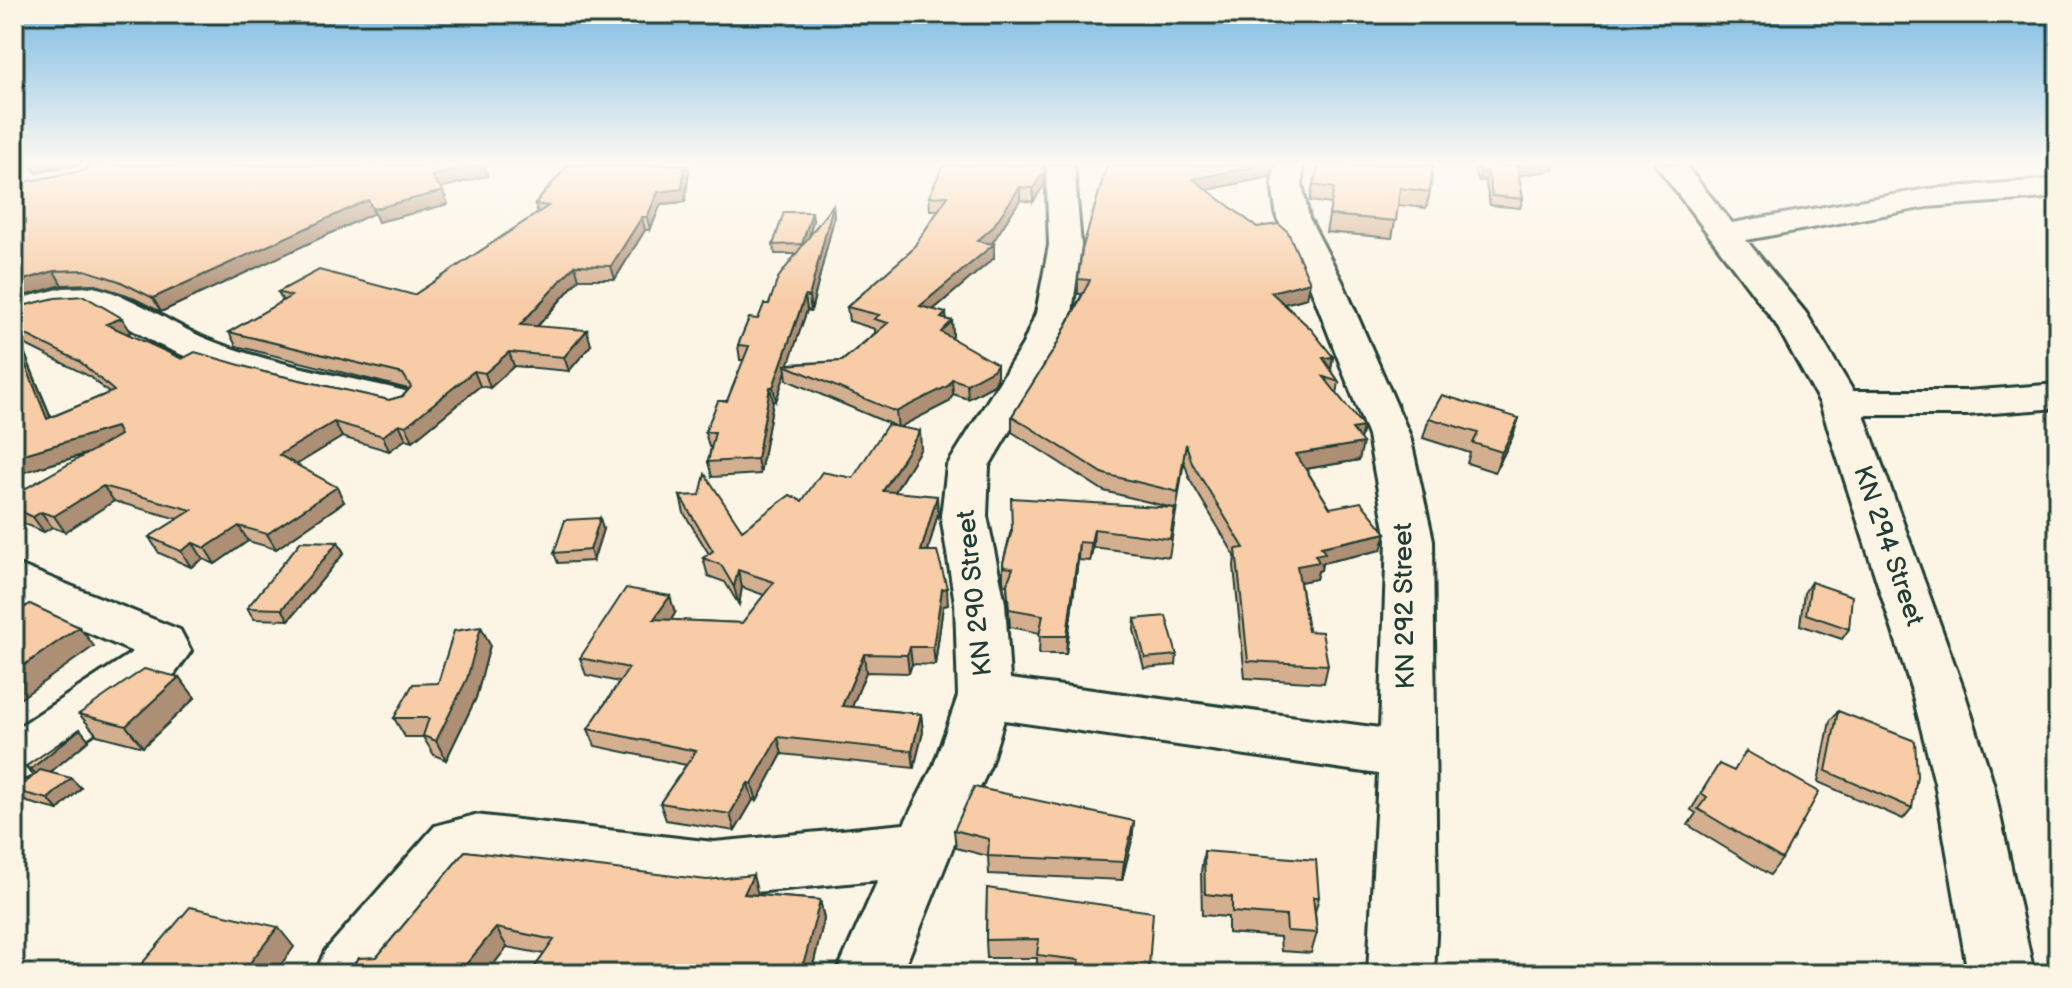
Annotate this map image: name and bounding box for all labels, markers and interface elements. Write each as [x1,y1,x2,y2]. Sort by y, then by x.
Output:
street label: KN 294 Street [1846,462,1930,630]
street label: KN 290 Street [951,508,999,678]
street label: KN 292 Street [1388,522,1422,690]

